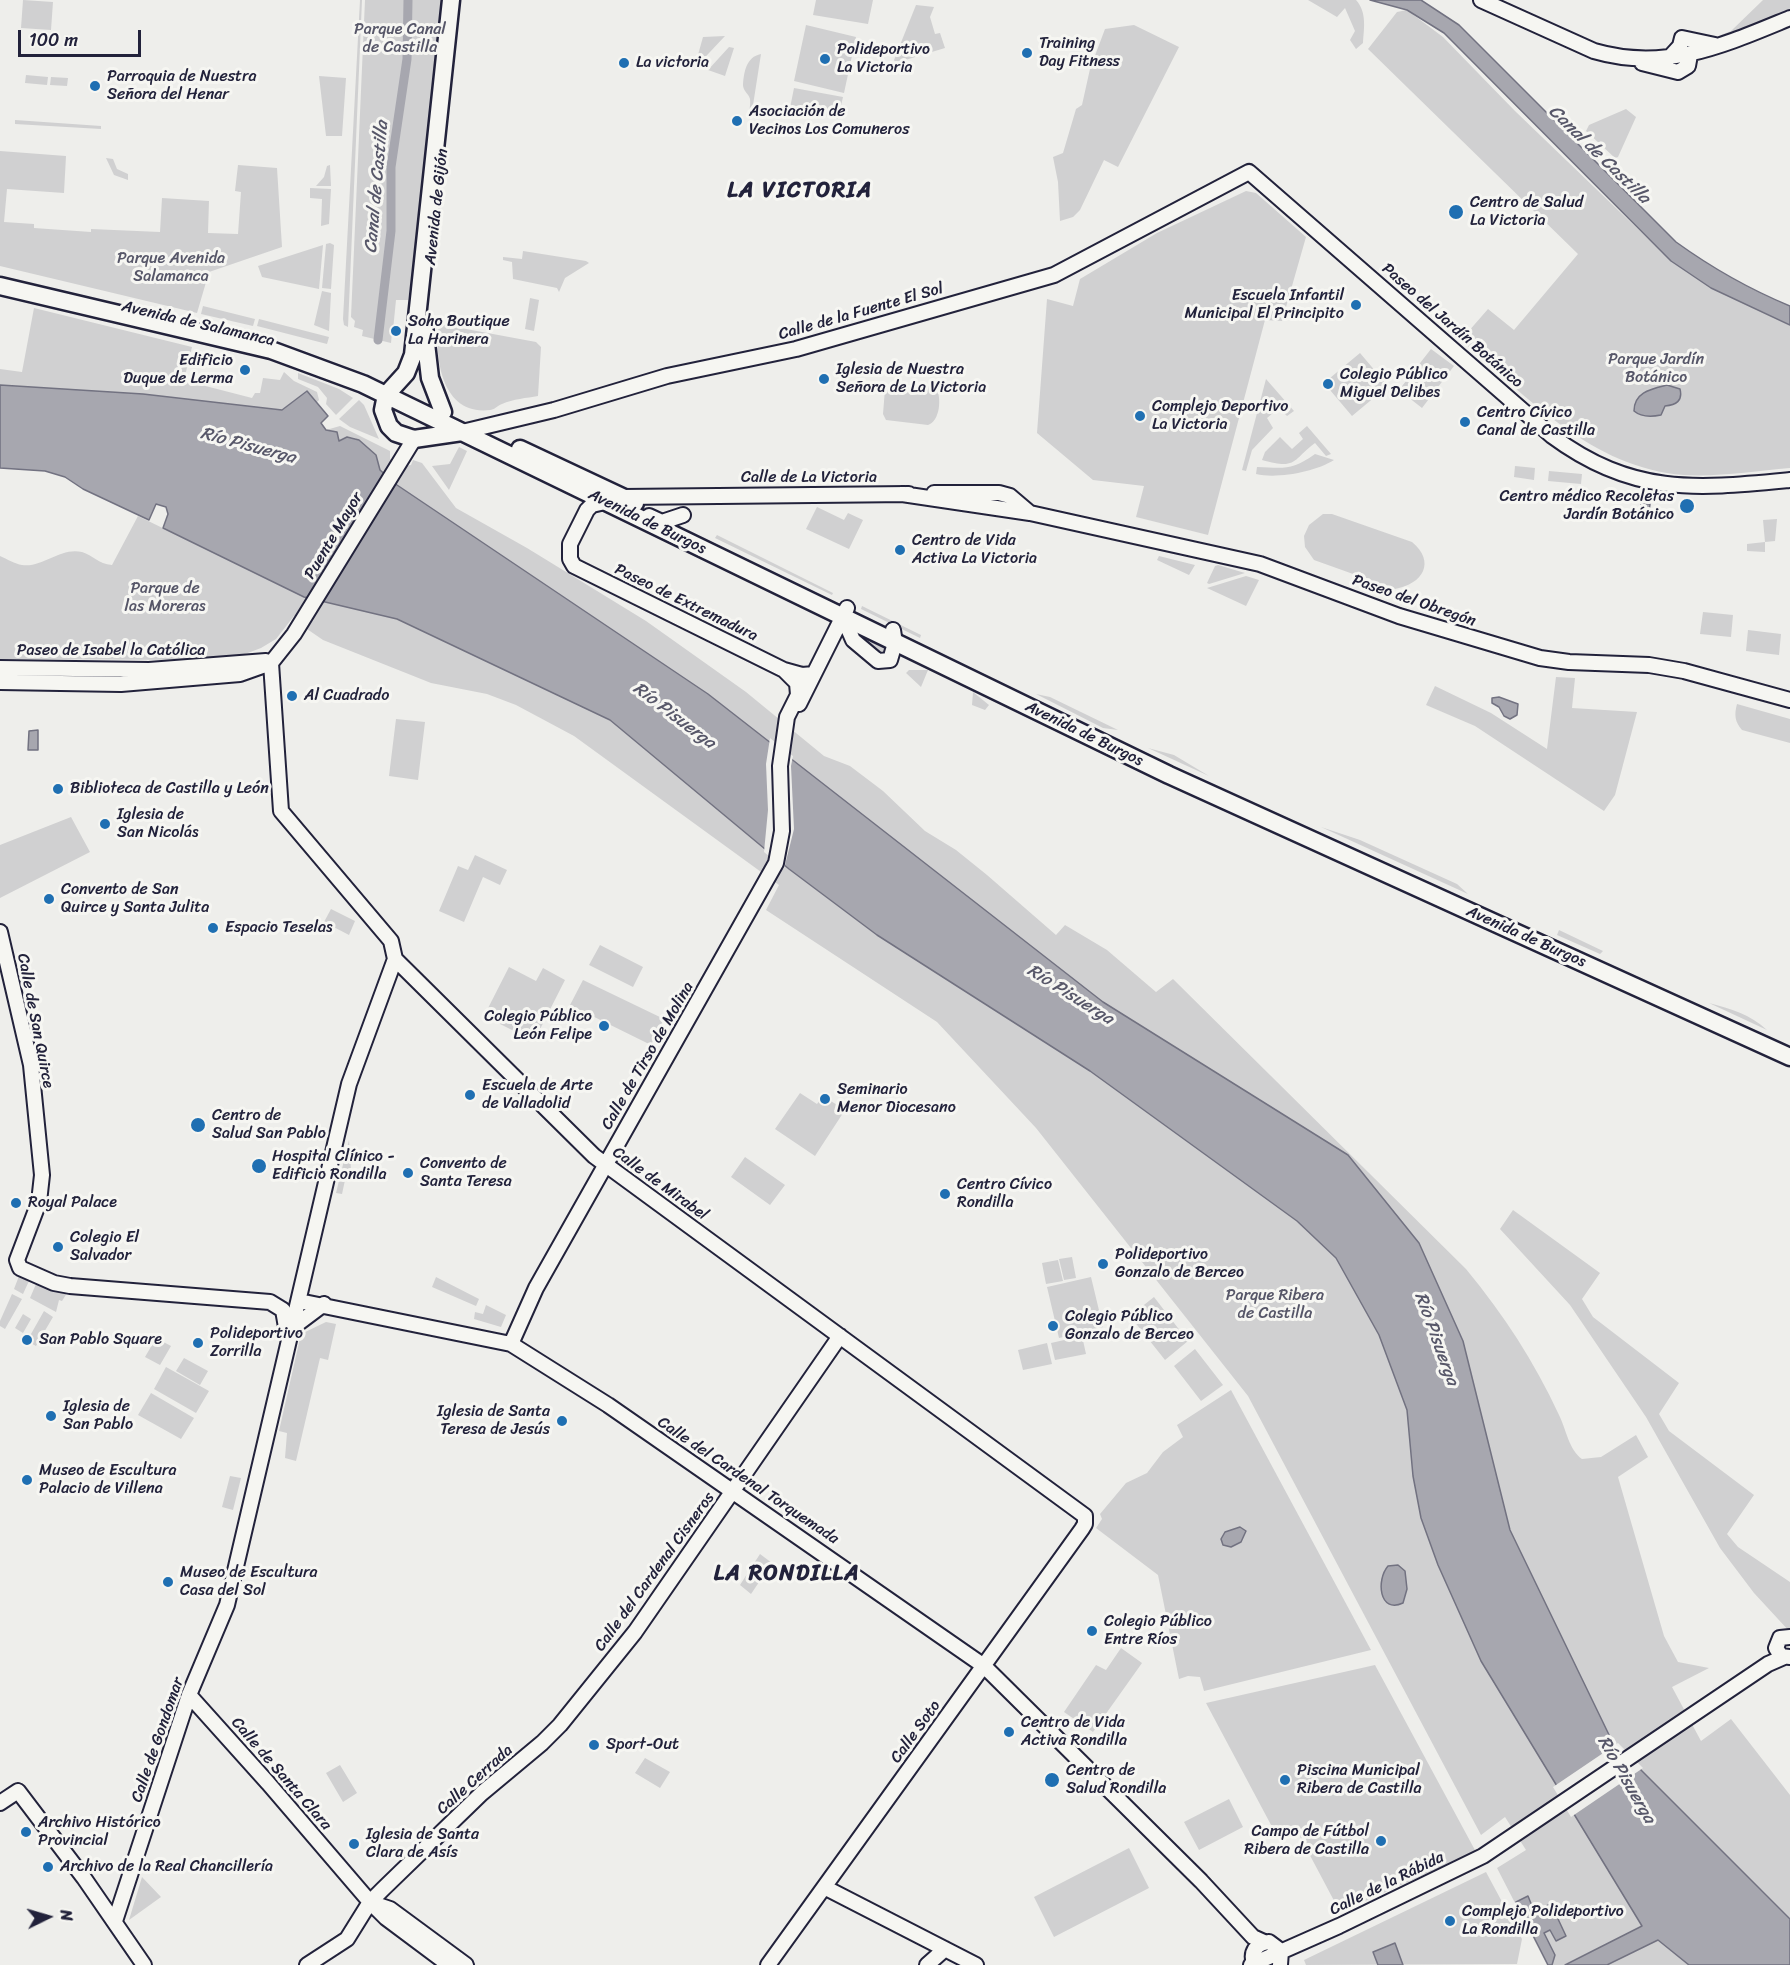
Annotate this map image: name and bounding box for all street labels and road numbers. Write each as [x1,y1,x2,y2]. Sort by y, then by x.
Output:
street label: Avenida de Gijón [421,148,453,266]
street label: Paseo del Jardín Botánico [1377,259,1527,393]
street label: Calle de la Fuente El Sol [776,279,946,345]
street label: Avenida de Salamanca [120,297,276,351]
street label: Calle de La Victoria [741,468,877,488]
street label: Avenida de Burgos [585,485,709,559]
street label: Puente Mayor [301,489,367,583]
street label: Paseo de Extremadura [611,560,761,646]
street label: Paseo del Obregón [1350,571,1478,631]
street label: Paseo de Isabel la Católica [17,641,205,661]
street label: Avenida de Burgos [1022,697,1146,771]
street label: Avenida de Burgos [1463,902,1589,972]
street label: Calle de San Quirce [13,952,57,1090]
street label: Calle de Tirso de Molina [598,979,698,1133]
street label: Calle de Mirabel [609,1143,711,1225]
street label: Calle del Cardenal Torquemada [654,1413,842,1549]
street label: Calle del Cardenal Cisneros [591,1489,719,1655]
street label: Calle de Gondomar [128,1675,188,1805]
street label: Calle Soto [887,1697,945,1767]
street label: Calle de Santa Clara [227,1714,335,1834]
street label: Calle Cerrada [433,1741,517,1819]
street label: Calle de la Rábida [1327,1848,1447,1920]

